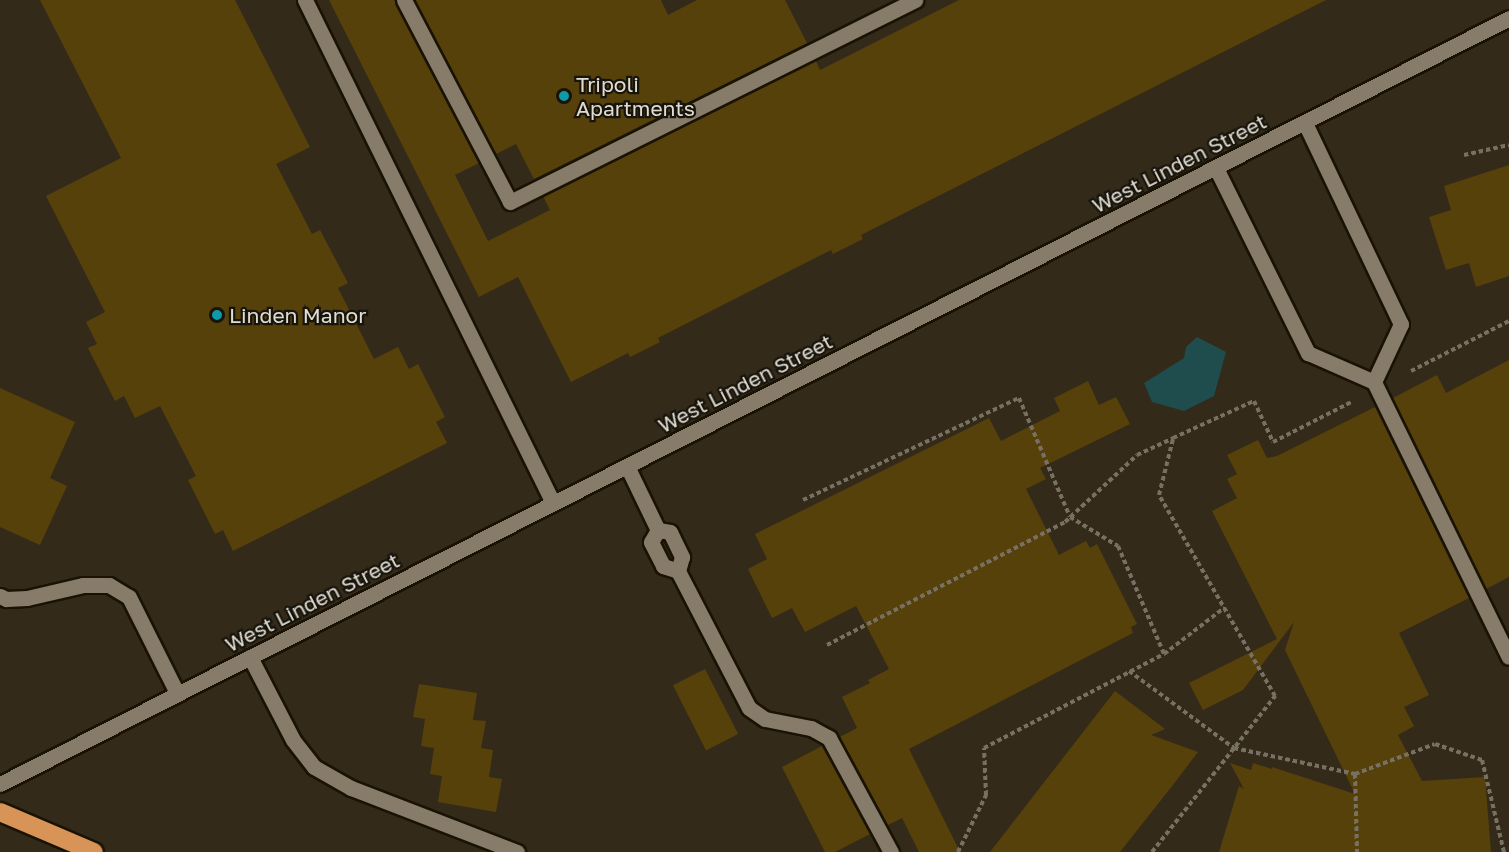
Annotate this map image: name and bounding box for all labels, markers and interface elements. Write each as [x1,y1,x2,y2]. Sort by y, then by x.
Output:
place label: Tripoli Apartments [576,71,695,121]
marker: Tripoli Apartments [557,89,571,103]
street label: West Linden Street [1088,108,1270,218]
place label: Linden Manor [229,302,366,328]
marker: Linden Manor [210,308,224,322]
street label: West Linden Street [654,328,836,438]
street label: West Linden Street [221,547,403,657]

